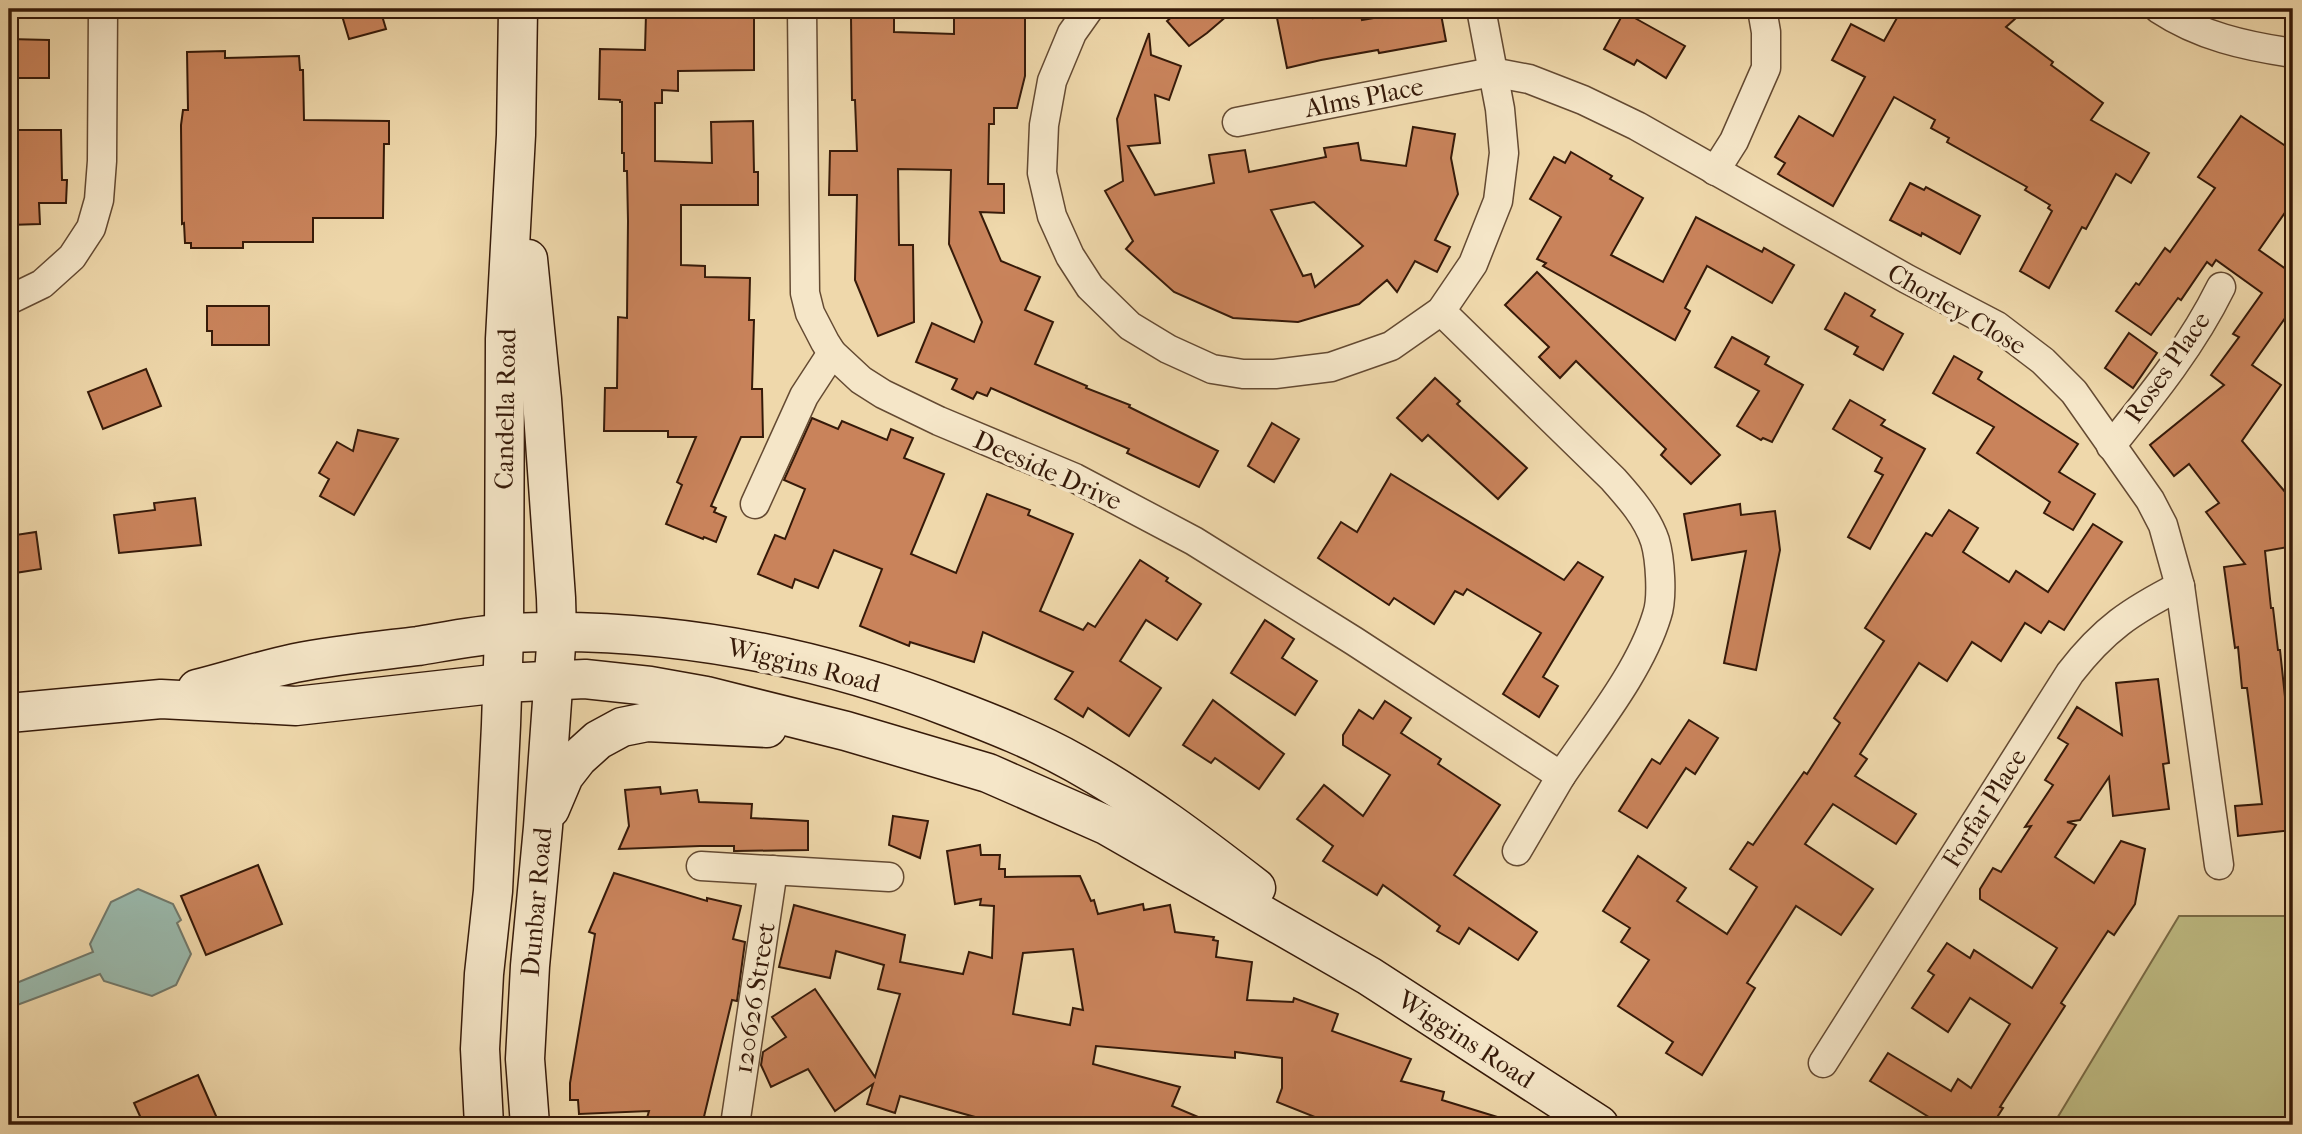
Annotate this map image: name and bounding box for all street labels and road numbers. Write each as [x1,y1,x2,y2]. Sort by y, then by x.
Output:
street label: Alms Place [1301,71,1426,124]
street label: Chorley Close [1882,257,2032,362]
street label: Roses Place [2118,306,2217,429]
street label: Candella Road [489,327,522,490]
street label: Deeside Drive [969,424,1127,517]
street label: Wiggins Road [723,631,884,700]
street label: Forfar Place [1936,743,2033,873]
street label: Dunbar Road [515,825,559,978]
street label: 120626 Street [727,920,782,1076]
street label: Wiggins Road [1391,983,1541,1096]

